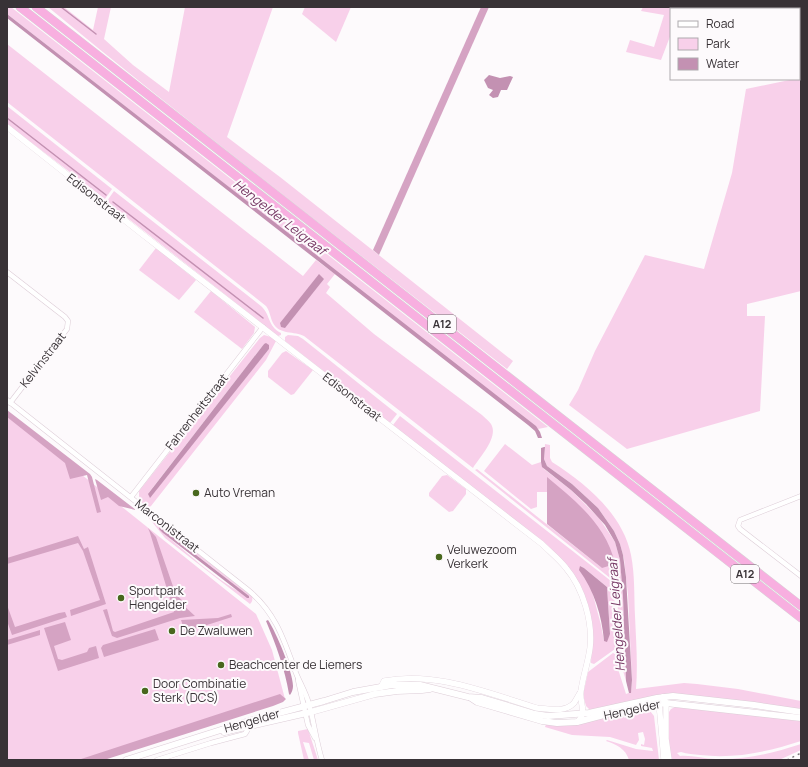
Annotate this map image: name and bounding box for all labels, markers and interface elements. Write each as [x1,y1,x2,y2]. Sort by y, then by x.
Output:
legend [670,8,800,80]
text: Road [706,15,734,32]
text: Park [706,35,731,52]
text: Water [706,55,740,72]
street label: Edisonstraat [63,169,130,226]
water label: Hengelder Leigraaf [230,175,332,260]
road number: A12 [428,315,456,333]
street label: Kelvinstraat [16,328,70,391]
street label: Edisonstraat [319,368,386,425]
street label: Fahrenheitstraat [161,370,232,454]
place label: Auto Vreman [204,484,275,501]
marker: Auto Vreman [191,488,201,498]
street label: Marconistraat [131,495,203,556]
place label: Veluwezoom Verkerk [447,541,517,572]
marker: Veluwezoom Verkerk [434,552,444,562]
water label: Hengelder Leigraaf [603,555,629,672]
road number: A12 [731,565,759,583]
place label: Sportpark Hengelder [129,582,187,613]
marker: Sportpark Hengelder [116,593,126,603]
place label: De Zwaluwen [180,622,253,639]
marker: De Zwaluwen [167,626,177,636]
place label: Beachcenter de Liemers [229,656,362,673]
marker: Beachcenter de Liemers [216,660,226,670]
place label: Door Combinatie Sterk (DCS) [153,675,246,706]
marker: Door Combinatie Sterk (DCS) [140,686,150,696]
street label: Hengelder [602,695,662,724]
street label: Hengelder [222,704,283,737]

